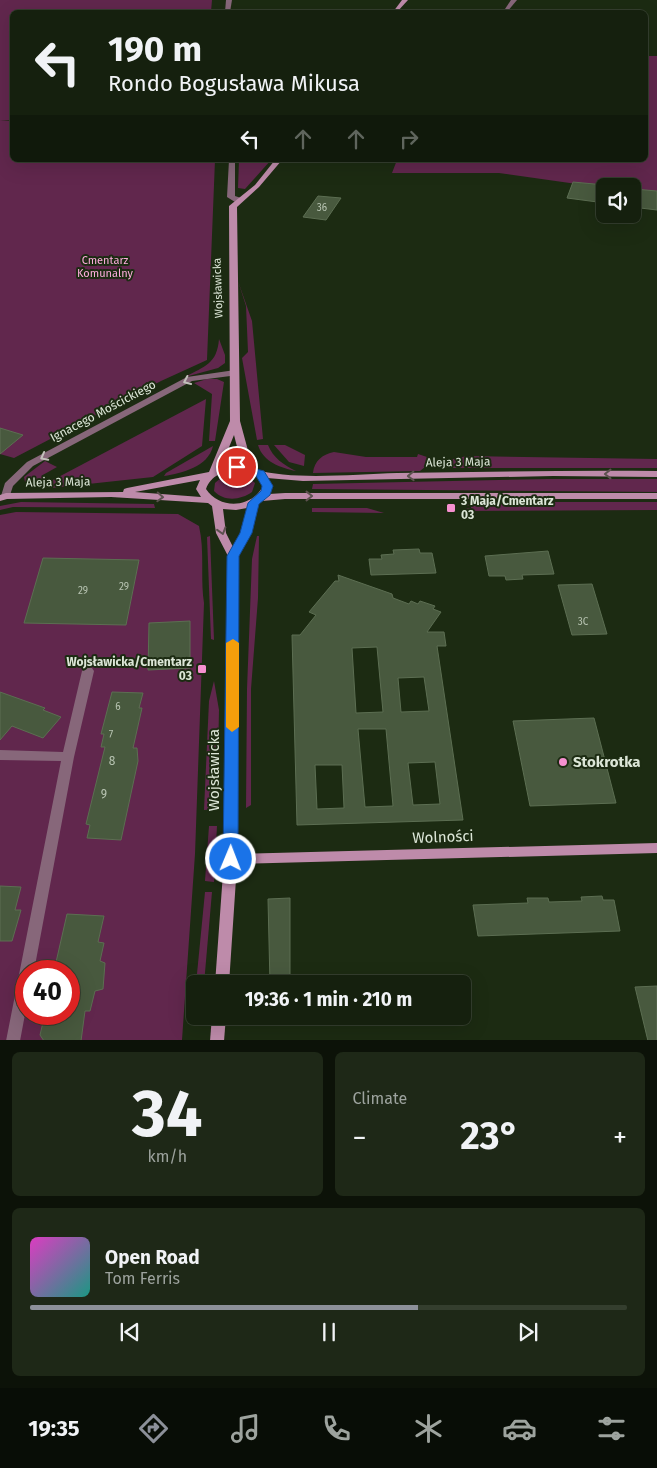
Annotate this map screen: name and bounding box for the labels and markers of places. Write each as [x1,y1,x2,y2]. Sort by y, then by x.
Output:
pin [216,446,258,488]
place label: 3 Maja/Cmentarz 03 [460,494,554,522]
marker: 3 Maja/Cmentarz 03 [445,502,457,514]
place label: Wojsławicka/Cmentarz 03 [66,655,192,683]
marker: Wojsławicka/Cmentarz 03 [196,663,208,675]
place label: Stokrotka [573,753,641,771]
marker: Stokrotka [557,756,569,768]

